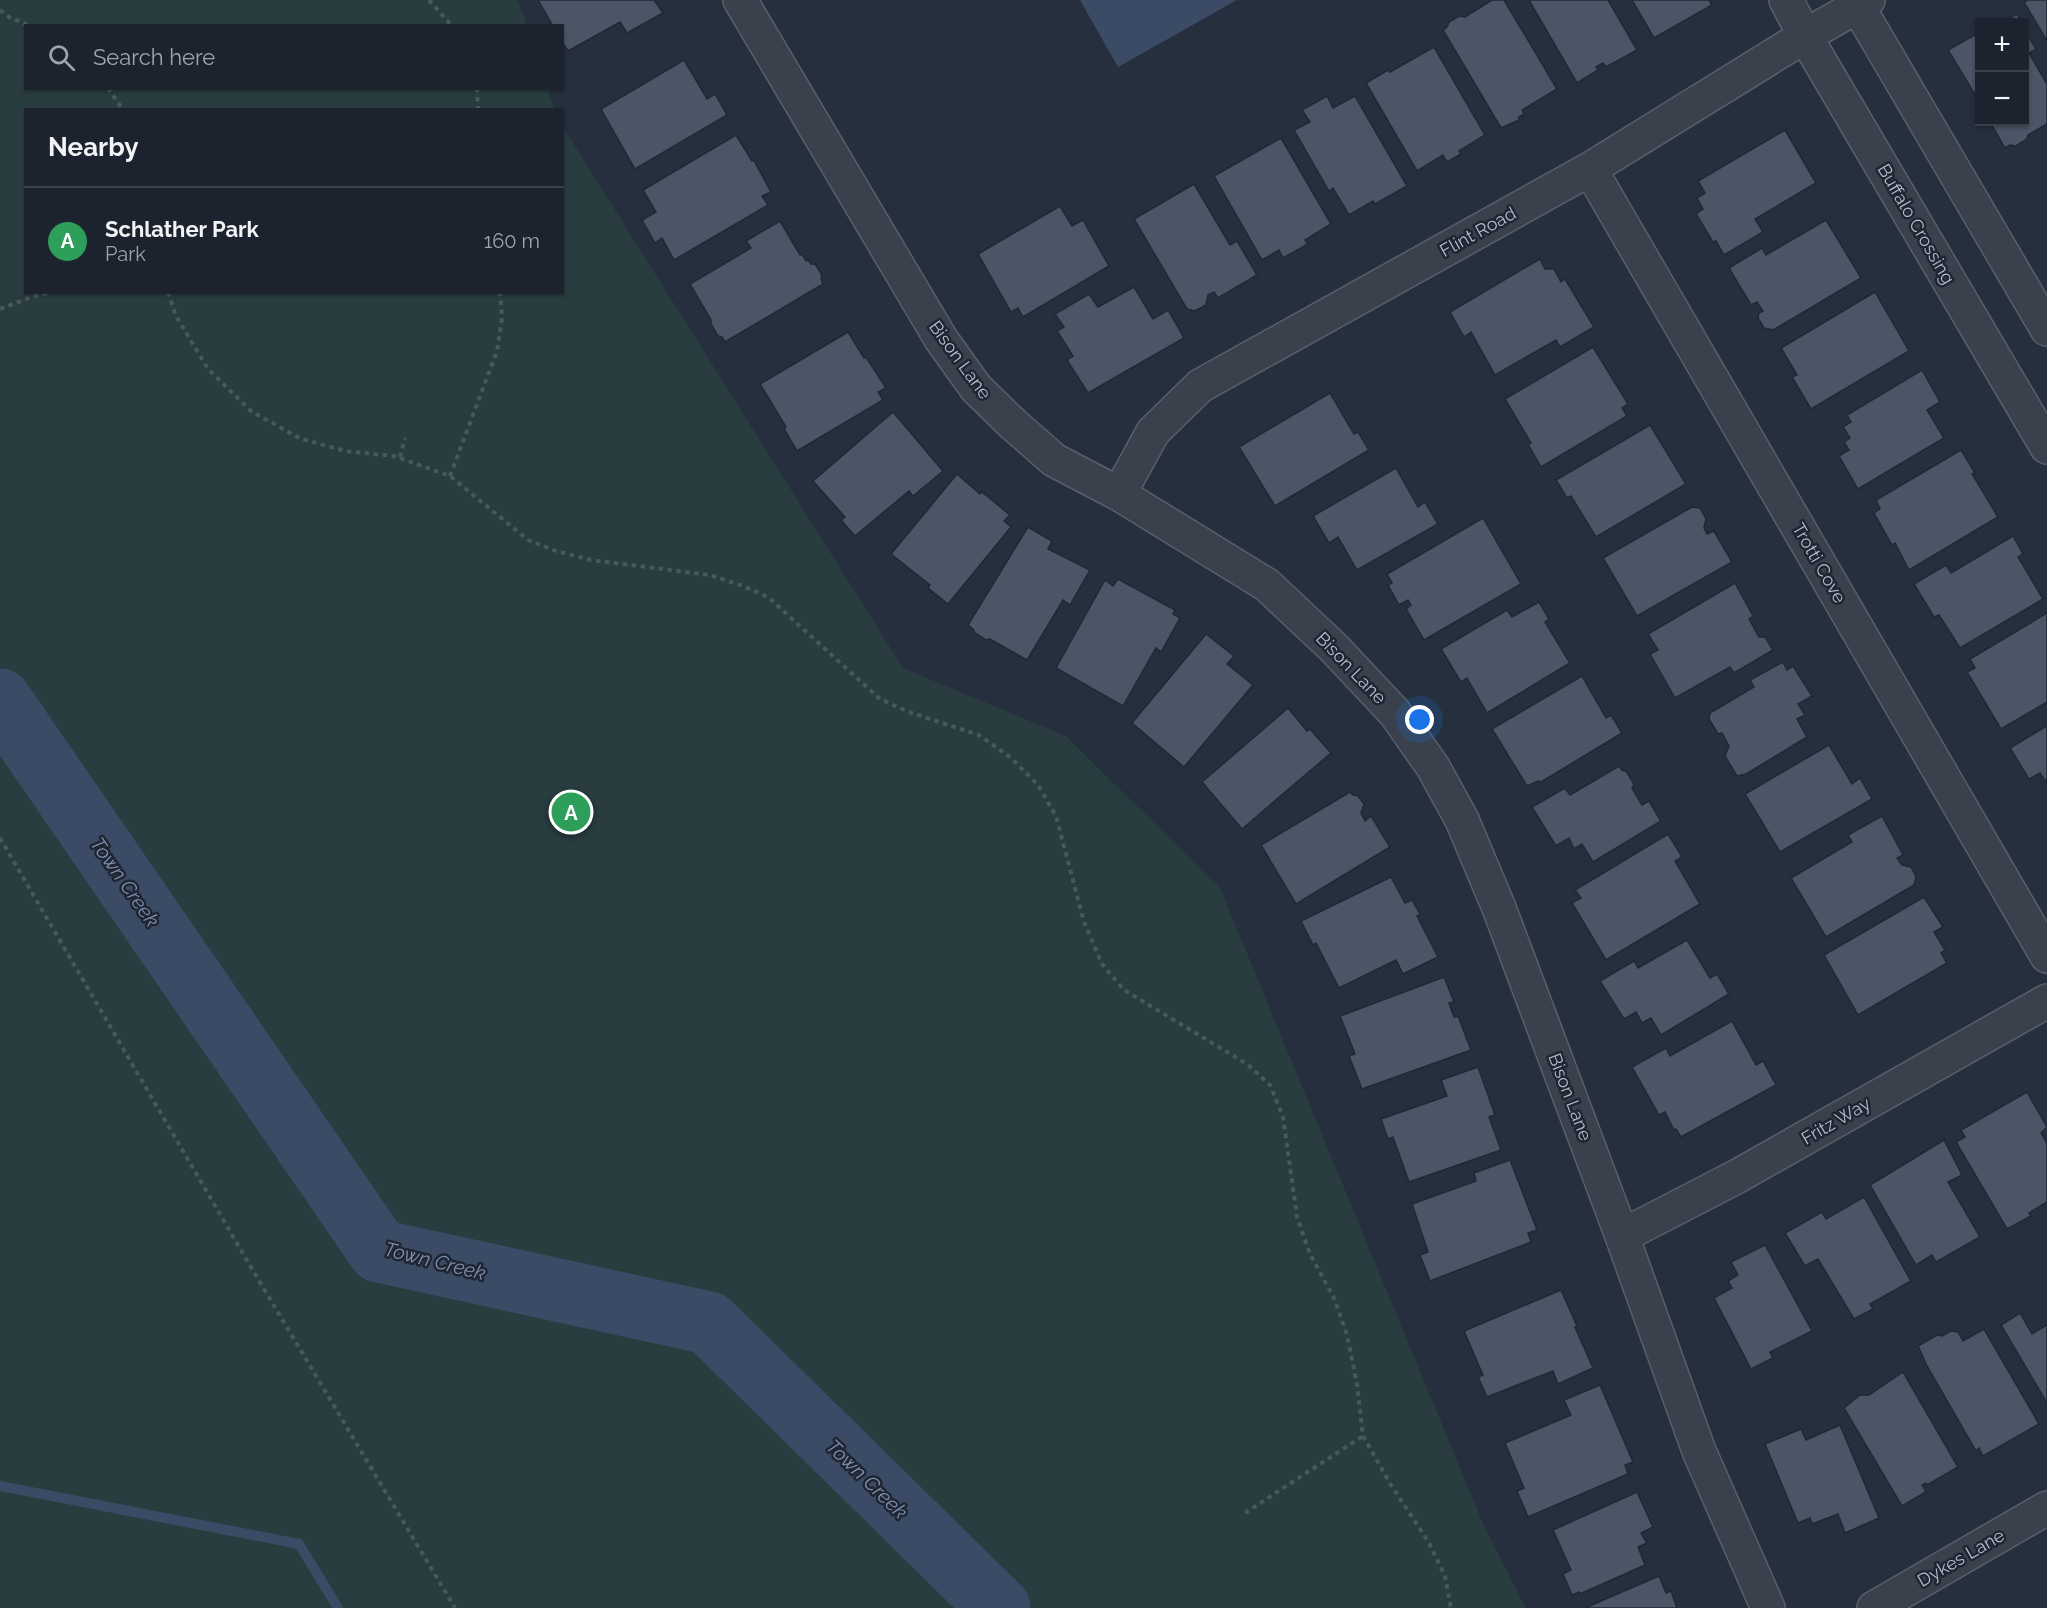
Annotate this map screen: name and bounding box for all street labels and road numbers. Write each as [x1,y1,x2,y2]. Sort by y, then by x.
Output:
street label: Buffalo Crossing [1874,160,1959,288]
street label: Flint Road [1436,202,1519,261]
street label: Bison Lane [925,316,996,403]
street label: Trotti Cove [1788,519,1851,607]
street label: Bison Lane [1312,627,1391,708]
street label: Bison Lane [1544,1050,1597,1144]
street label: Fritz Way [1798,1092,1874,1149]
street label: Dykes Lane [1914,1524,2008,1591]

